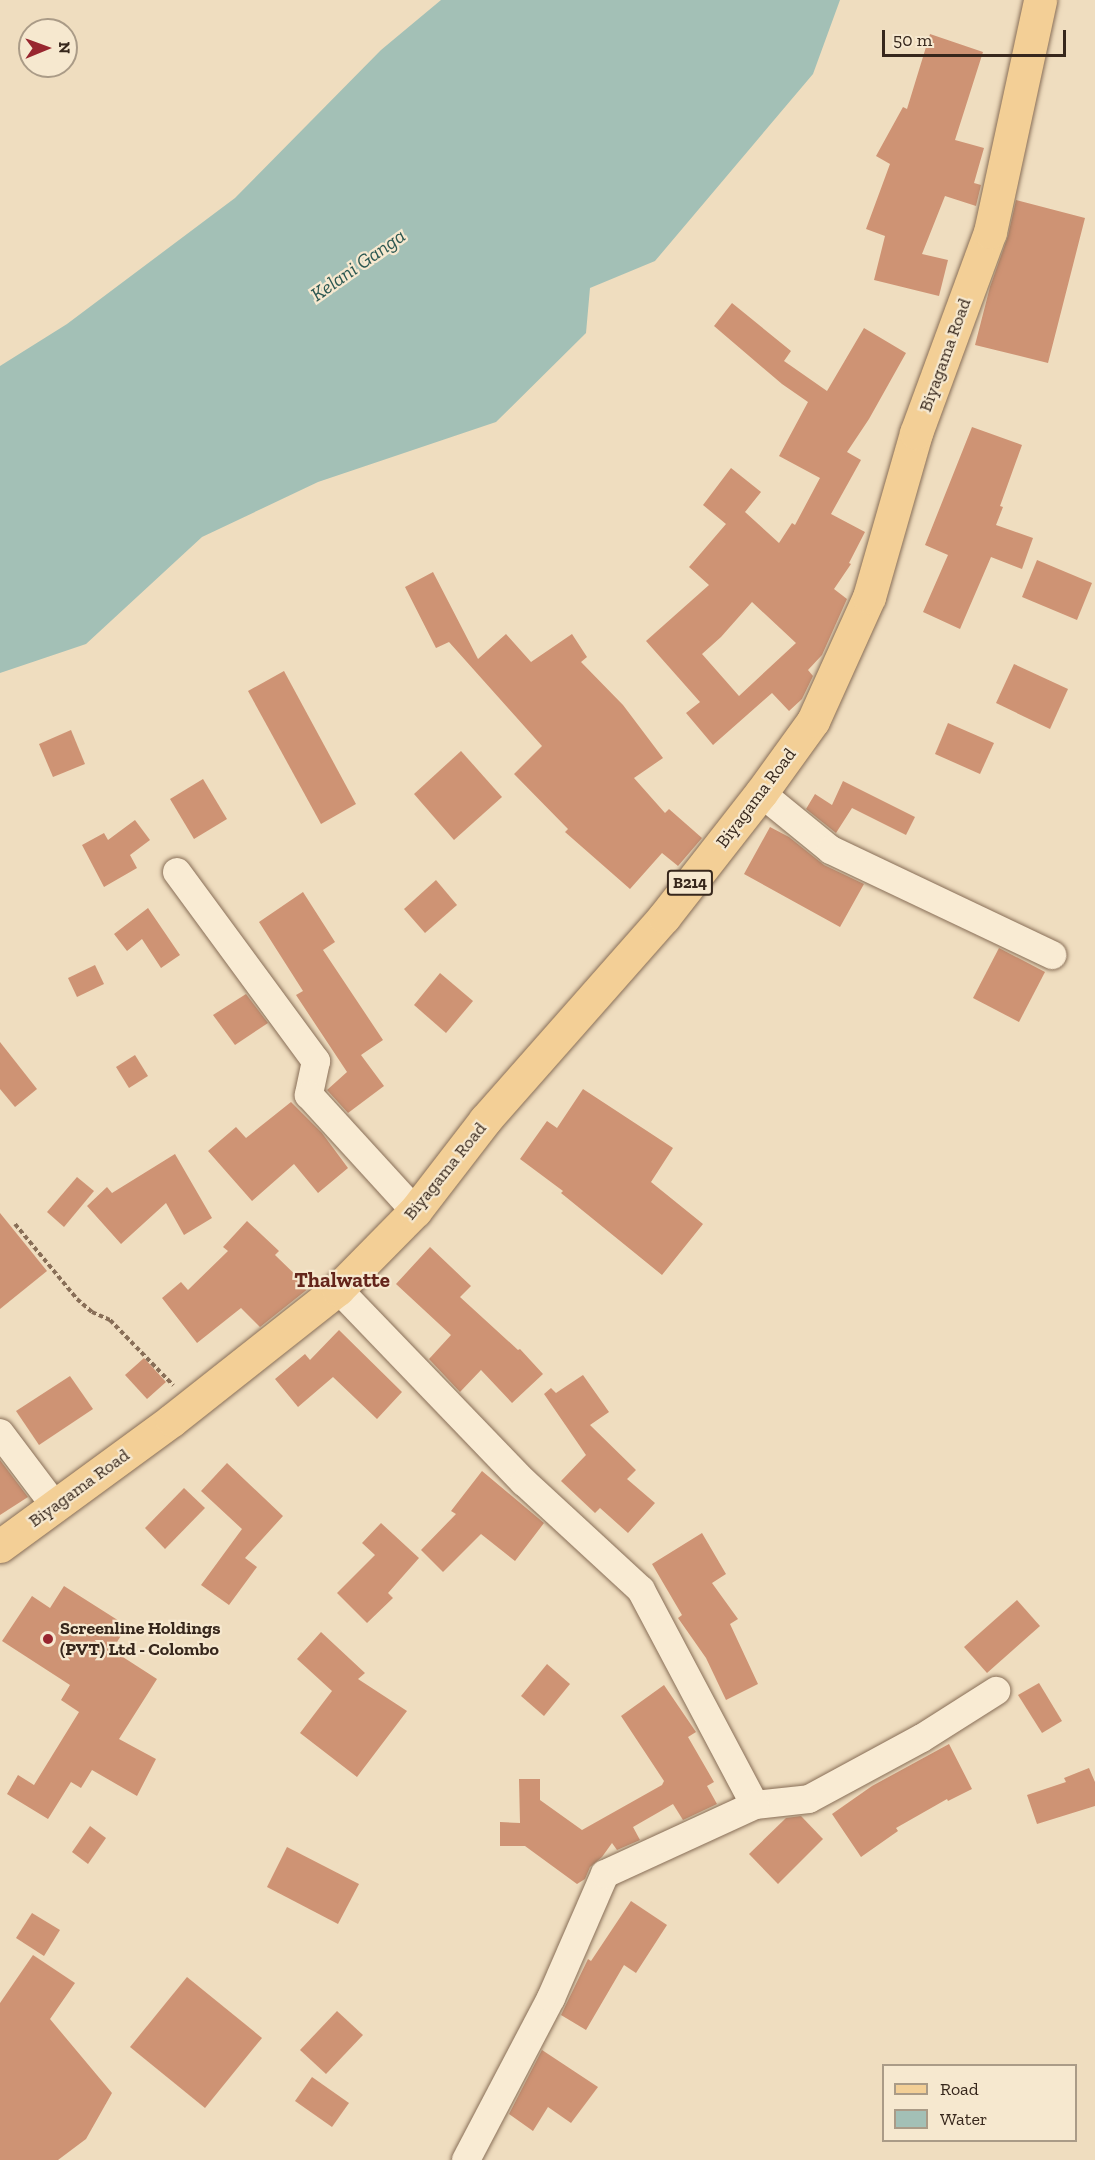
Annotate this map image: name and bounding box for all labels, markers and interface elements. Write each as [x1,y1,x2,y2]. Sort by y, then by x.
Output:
north arrow [18,18,78,78]
scale bar [885,18,1070,56]
text: 50 m [893,29,932,51]
text: N [55,41,74,54]
water label: Kelani Ganga [306,224,410,306]
street label: Biyagama Road [914,295,976,415]
street label: Biyagama Road [712,744,800,852]
road number: B214 [666,870,714,896]
street label: Biyagama Road [399,1118,491,1224]
district label: Thalwatte [294,1267,390,1293]
street label: Biyagama Road [24,1444,134,1532]
place label: Screenline Holdings (PVT) Ltd - Colombo [60,1618,220,1660]
marker: Screenline Holdings (PVT) Ltd - Colombo [41,1632,55,1646]
legend [882,2064,1077,2142]
text: Road [940,2078,979,2100]
text: Water [940,2108,987,2130]

